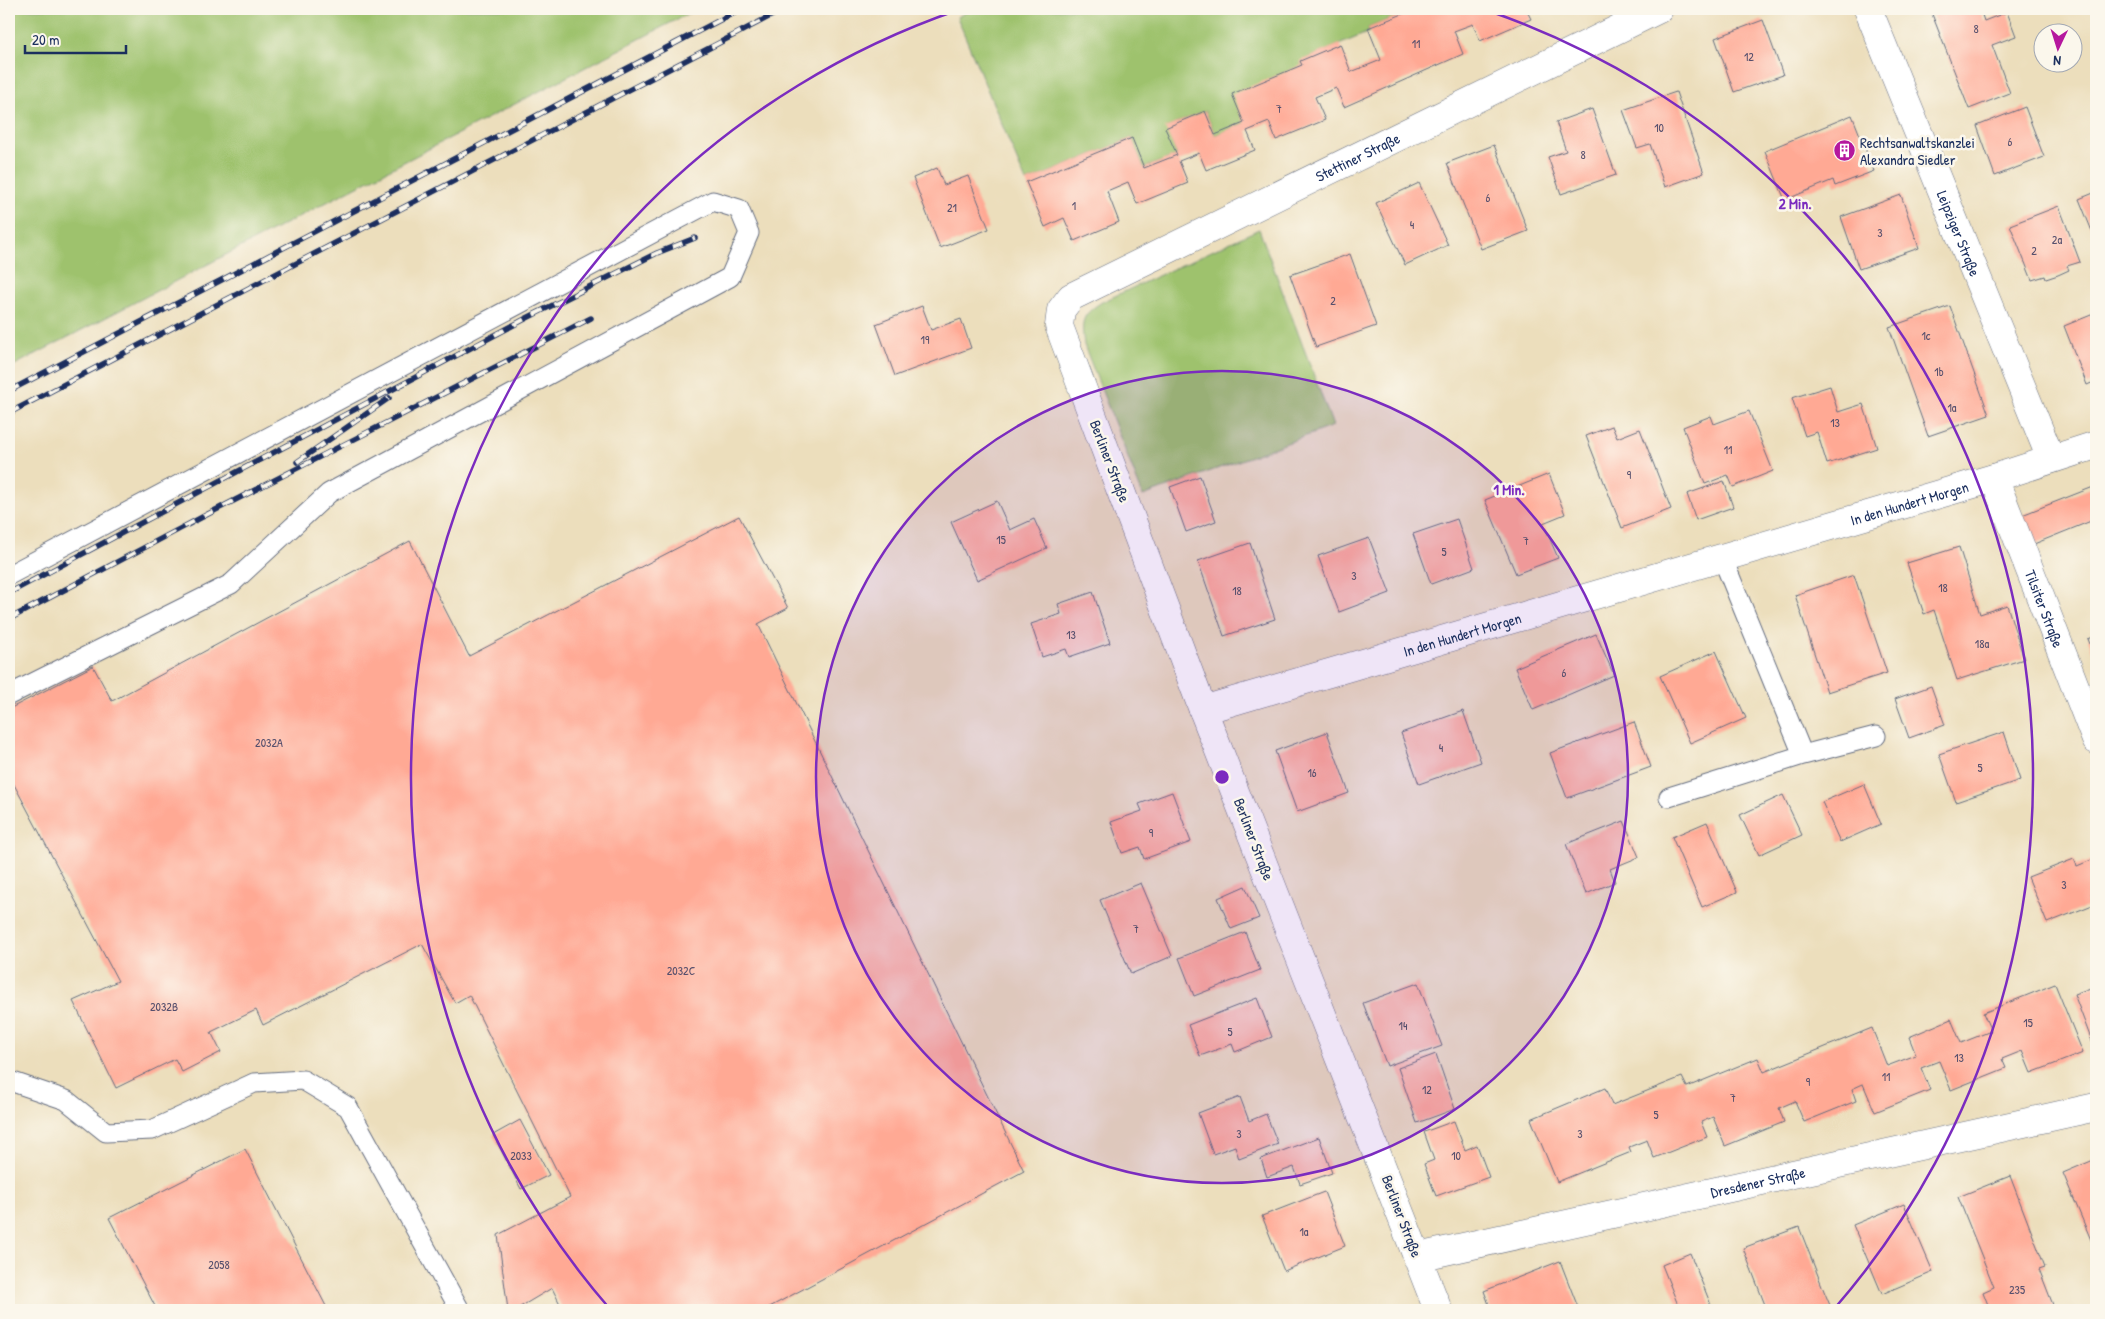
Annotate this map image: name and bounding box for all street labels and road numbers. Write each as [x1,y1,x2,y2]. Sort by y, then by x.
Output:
street label: Stettiner Straße [1312,127,1403,186]
street label: Leipziger Straße [1932,187,1986,279]
street label: Berliner Straße [1085,417,1135,505]
street label: In den Hundert Morgen [1848,476,1971,530]
street label: Tilsiter Straße [2020,567,2069,650]
street label: In den Hundert Morgen [1401,607,1524,661]
street label: Berliner Straße [1229,795,1279,883]
street label: Dresdener Straße [1709,1161,1807,1202]
street label: Berliner Straße [1377,1172,1427,1260]

